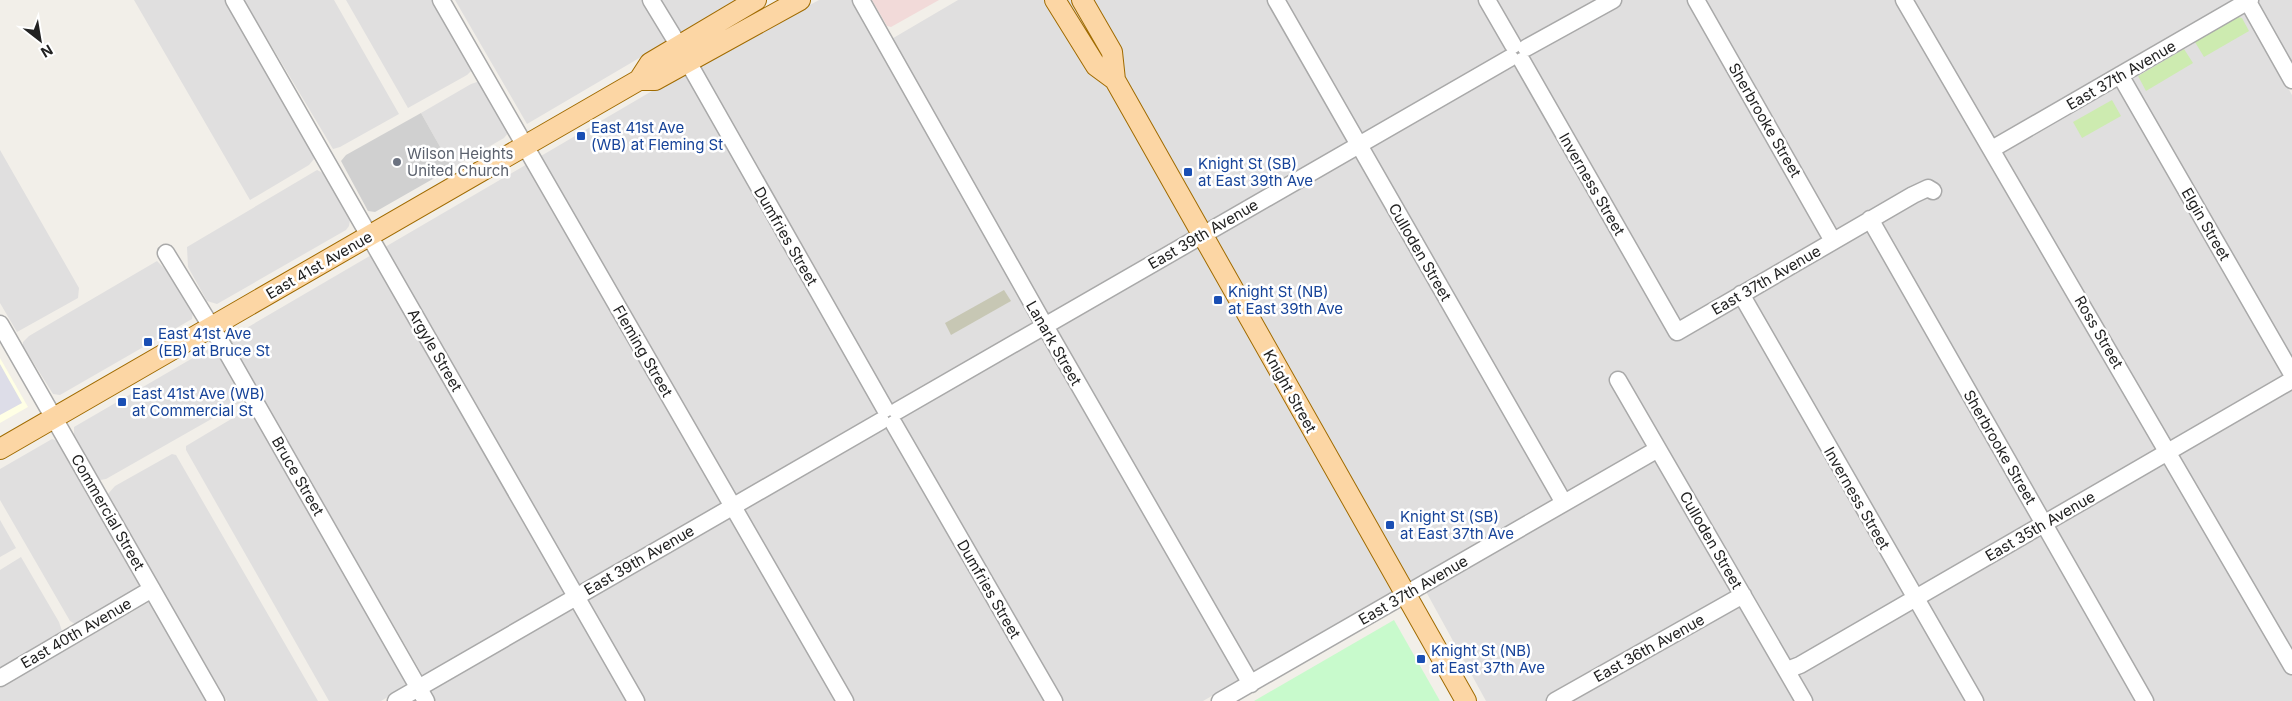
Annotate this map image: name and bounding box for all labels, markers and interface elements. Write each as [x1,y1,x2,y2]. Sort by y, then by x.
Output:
north arrow [15,15,65,65]
street label: East 37th Avenue [2063,36,2179,114]
text: N [38,42,56,62]
street label: Sherbrooke Street [1725,59,1805,181]
place label: East 41st Ave (WB) at Fleming St [591,118,723,154]
street label: Inverness Street [1555,129,1629,239]
marker: East 41st Ave (WB) at Fleming St [575,130,587,142]
place label: Wilson Heights United Church [407,144,513,180]
place label: Knight St (SB) at East 39th Ave [1198,154,1313,190]
marker: Wilson Heights United Church [391,156,403,168]
marker: Knight St (SB) at East 39th Ave [1182,166,1194,178]
street label: Dumfries Street [750,183,822,289]
street label: Elgin Street [2178,184,2234,264]
street label: East 39th Avenue [1145,195,1261,273]
street label: Culloden Street [1384,200,1456,304]
street label: East 41st Avenue [262,227,376,303]
street label: East 37th Avenue [1708,241,1824,319]
place label: Knight St (NB) at East 39th Ave [1228,282,1343,318]
street label: Ross Street [2071,292,2127,372]
marker: Knight St (NB) at East 39th Ave [1212,294,1224,306]
street label: Lanark Street [1022,297,1086,389]
street label: Fleming Street [609,302,677,400]
street label: Argyle Street [404,305,466,395]
place label: East 41st Ave (EB) at Bruce St [158,324,270,360]
marker: East 41st Ave (EB) at Bruce St [142,336,154,348]
street label: Knight Street [1259,346,1321,436]
place label: East 41st Ave (WB) at Commercial St [132,384,265,420]
street label: Sherbrooke Street [1960,386,2040,508]
marker: East 41st Ave (WB) at Commercial St [116,396,128,408]
street label: Bruce Street [268,433,328,519]
street label: Inverness Street [1820,443,1894,553]
street label: Commercial Street [67,450,149,574]
street label: East 35th Avenue [1982,487,2098,565]
street label: Culloden Street [1675,488,1747,592]
place label: Knight St (SB) at East 37th Ave [1400,507,1514,543]
marker: Knight St (SB) at East 37th Ave [1384,519,1396,531]
street label: East 39th Avenue [581,521,697,599]
street label: Dumfries Street [953,536,1025,642]
street label: East 37th Avenue [1355,551,1471,629]
street label: East 40th Avenue [17,594,135,672]
street label: East 36th Avenue [1590,610,1708,686]
place label: Knight St (NB) at East 37th Ave [1431,641,1545,677]
marker: Knight St (NB) at East 37th Ave [1415,653,1427,665]

